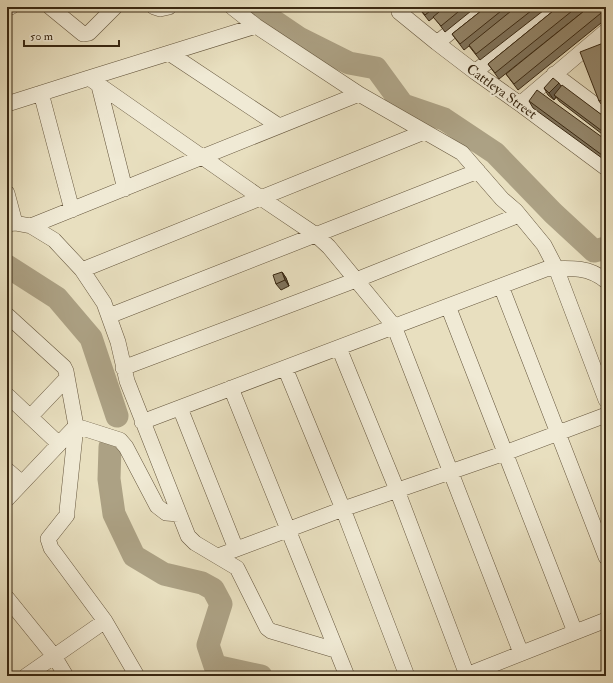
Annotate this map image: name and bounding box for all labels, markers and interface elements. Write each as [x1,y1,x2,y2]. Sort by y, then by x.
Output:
scale bar [24,22,119,48]
text: 50 m [30,29,54,44]
street label: Cattleya Street [463,60,541,124]

